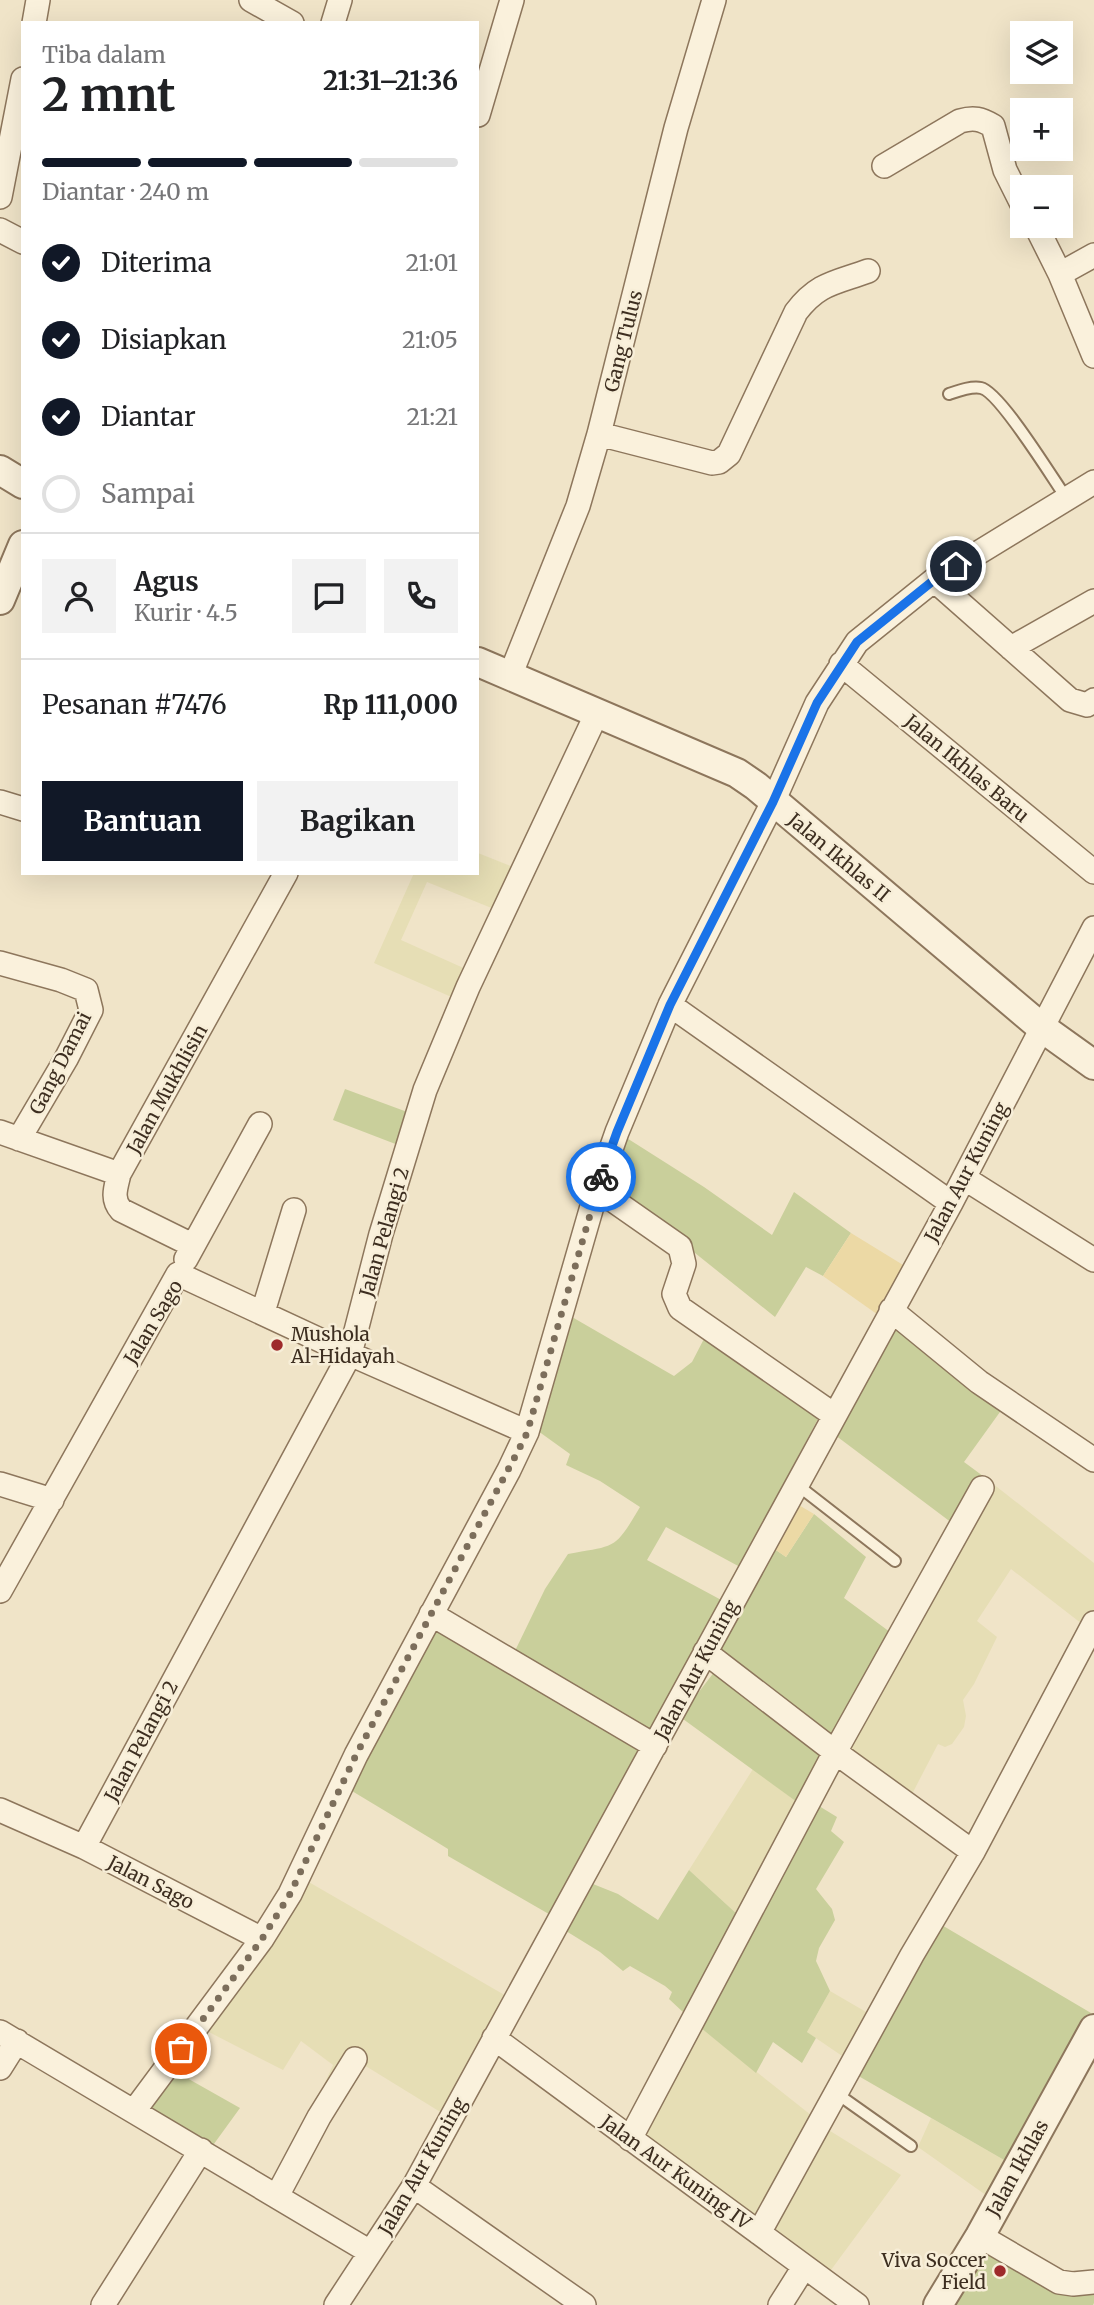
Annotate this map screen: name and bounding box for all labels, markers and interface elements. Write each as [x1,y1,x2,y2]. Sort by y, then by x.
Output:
map controls [1010,21,1073,238]
button: layers [1010,21,1073,84]
text: Tiba dalam [42,40,166,69]
text: 21:31–21:36 [323,64,458,97]
text: 2 mnt [42,66,176,124]
button: + [1010,98,1073,161]
button: − [1010,175,1073,238]
text: Diantar · 240 m [42,177,209,206]
icon: check [42,244,80,282]
text: Diterima [101,246,212,279]
text: 21:01 [406,248,458,277]
street label: Gang Tulus [599,288,647,394]
icon: check [42,321,80,359]
text: Disiapkan [101,323,227,356]
text: 21:05 [402,325,458,354]
icon: check [42,398,80,436]
text: Diantar [101,400,196,433]
text: 21:21 [407,402,458,431]
text: Sampai [101,477,195,510]
pin [926,536,986,596]
icon: home [937,547,975,585]
button: person [42,559,116,633]
button: chat [292,559,366,633]
button: phone [384,559,458,633]
text: Agus [134,565,199,598]
text: Kurir · 4.5 [134,598,238,627]
text: Pesanan #7476 [42,688,227,721]
text: Rp 111,000 [323,688,458,721]
street label: Jalan Ikhlas Baru [899,708,1034,827]
button: Bantuan [42,781,243,861]
button: Bagikan [257,781,458,861]
street label: Jalan Ikhlas II [782,807,895,907]
street label: Gang Damai [24,1008,96,1118]
street label: Jalan Mukhlisin [121,1020,213,1159]
street label: Jalan Aur Kuning [918,1097,1013,1247]
courier [566,1142,636,1212]
icon: bike [582,1158,620,1196]
street label: Jalan Pelangi 2 [354,1164,414,1301]
street label: Jalan Sago [118,1275,188,1369]
place label: Mushola Al-Hidayah [290,1322,395,1368]
marker: Mushola Al-Hidayah [269,1337,285,1353]
street label: Jalan Aur Kuning [648,1595,743,1745]
street label: Jalan Pelangi 2 [99,1676,183,1807]
street label: Jalan Sago [103,1849,198,1914]
pin [151,2019,211,2079]
icon: bag [162,2030,200,2068]
street label: Jalan Aur Kuning [372,2092,471,2240]
street label: Jalan Aur Kuning IV [595,2109,757,2235]
street label: Jalan Ikhlas [980,2115,1053,2221]
place label: Viva Soccer Field [881,2248,986,2294]
marker: Viva Soccer Field [992,2263,1008,2279]

